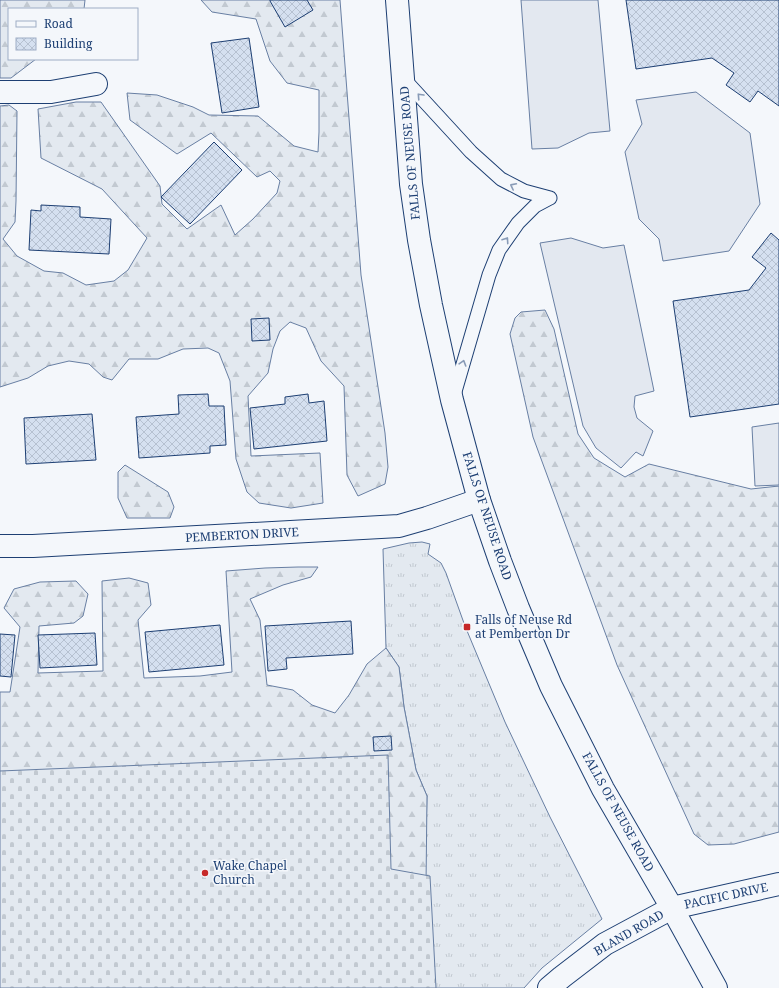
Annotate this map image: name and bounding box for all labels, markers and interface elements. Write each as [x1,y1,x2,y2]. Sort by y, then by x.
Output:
legend [8,8,138,60]
text: Road [44,15,74,32]
text: Building [44,35,93,52]
street label: FALLS OF NEUSE ROAD [395,85,424,221]
one-way arrow [417,93,425,101]
one-way arrow [510,183,517,191]
one-way arrow [501,237,509,244]
one-way arrow [458,359,467,366]
street label: FALLS OF NEUSE ROAD [459,449,516,583]
street label: PEMBERTON DRIVE [185,523,299,546]
place label: Falls of Neuse Rd at Pemberton Dr [475,611,573,642]
marker: Falls of Neuse Rd at Pemberton Dr [462,622,472,632]
street label: FALLS OF NEUSE ROAD [578,749,659,875]
place label: Wake Chapel Church [213,857,287,888]
marker: Wake Chapel Church [200,868,210,878]
street label: PACIFIC DRIVE [682,878,769,913]
street label: BLAND ROAD [591,906,667,959]

